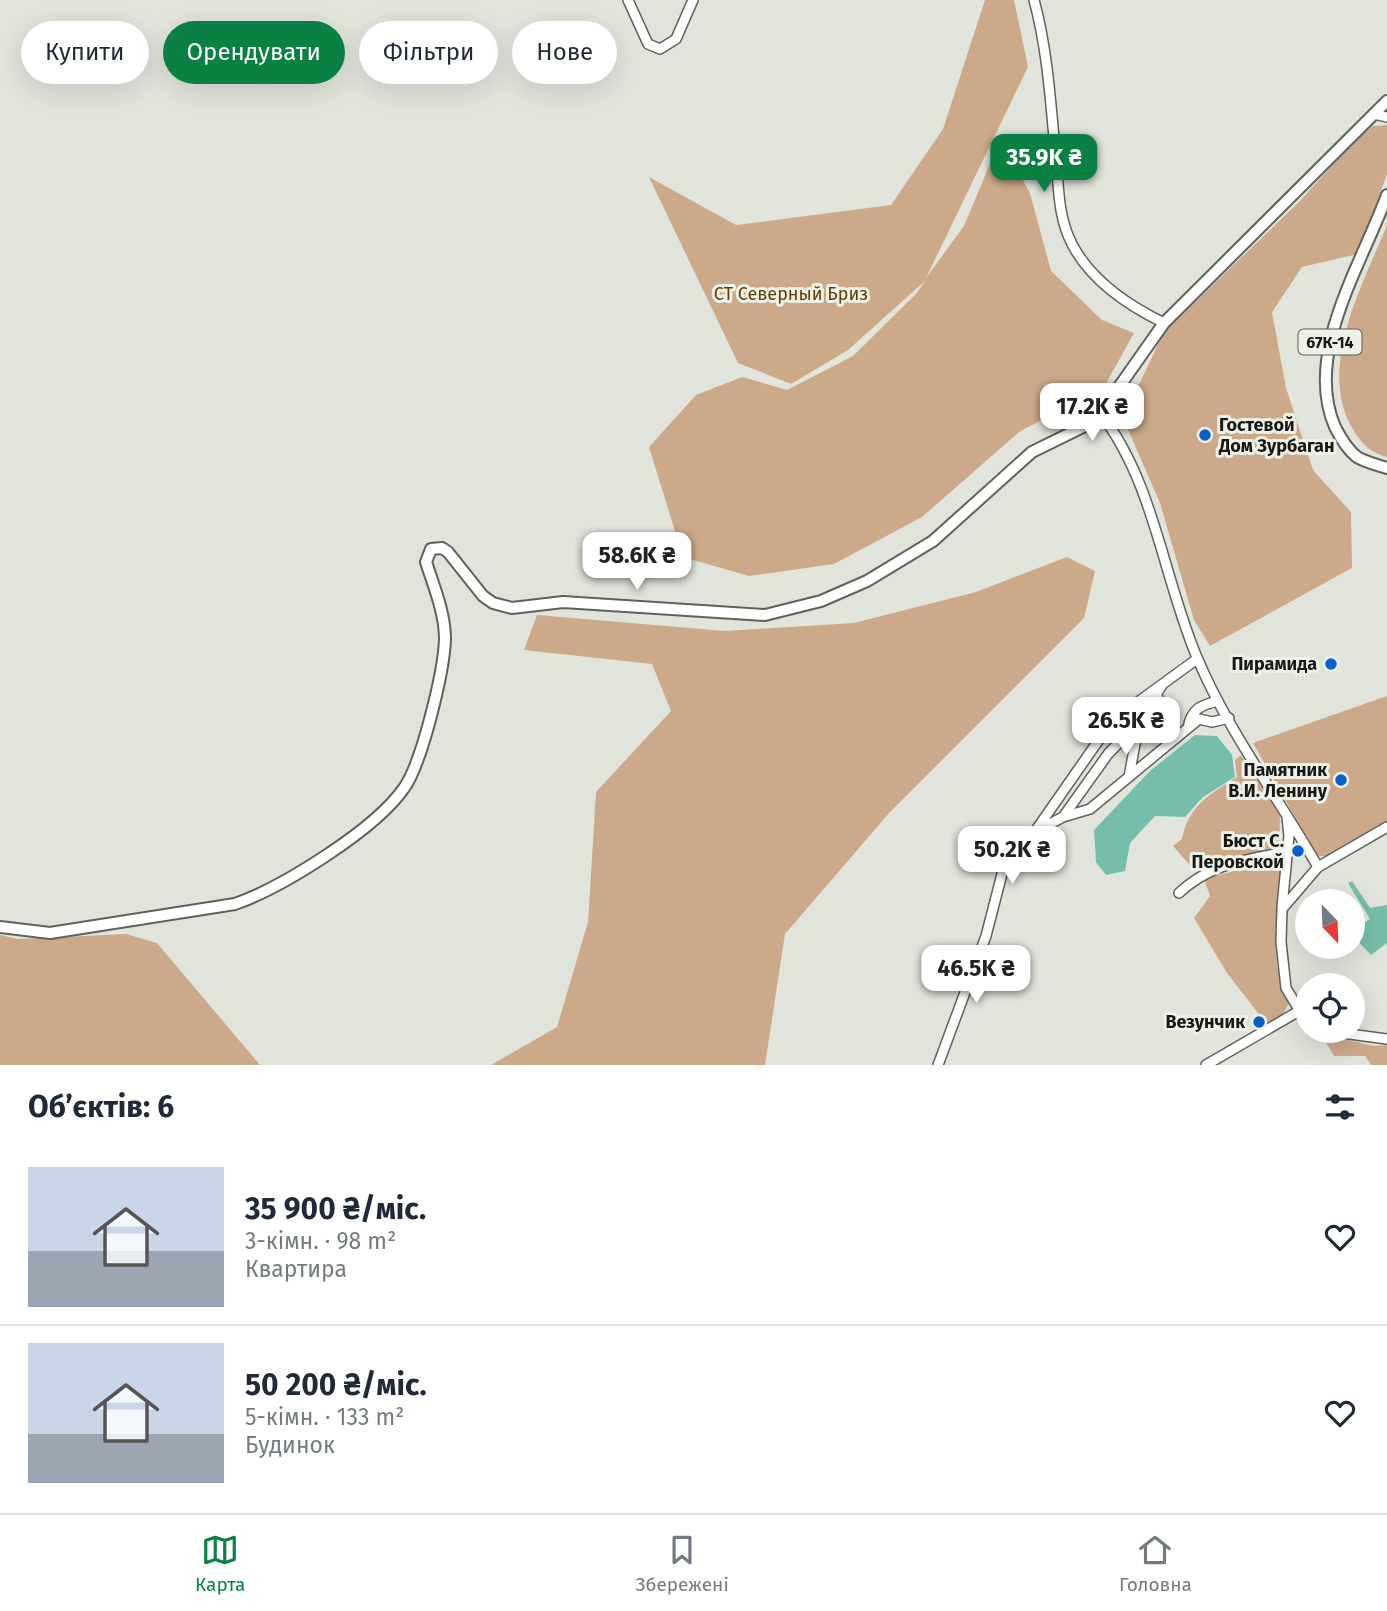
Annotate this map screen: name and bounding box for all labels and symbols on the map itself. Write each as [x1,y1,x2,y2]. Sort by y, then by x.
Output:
pin: 35.9K ₴ [979,134,1109,194]
park label: СТ Северный Бриз [714,283,868,305]
road number: 67К-14 [1298,330,1362,354]
pin: 17.2K ₴ [1027,384,1157,443]
place label: Гостевой Дом Зурбаган [1218,414,1335,457]
marker: Гостевой Дом Зурбаган [1197,427,1213,443]
pin: 58.6K ₴ [572,532,702,592]
place label: Пирамида [1231,653,1317,675]
marker: Пирамида [1323,656,1339,672]
pin: 26.5K ₴ [1061,698,1191,757]
place label: Памятник В.И. Ленину [1228,759,1328,802]
marker: Памятник В.И. Ленину [1333,772,1349,788]
pin: 50.2K ₴ [947,826,1077,886]
place label: Бюст С. Перовской [1192,830,1284,873]
marker: Бюст С. Перовской [1290,843,1306,859]
north arrow [1295,889,1365,959]
pin: 46.5K ₴ [911,946,1041,1005]
place label: Везунчик [1165,1011,1245,1033]
marker: Везунчик [1251,1014,1267,1030]

